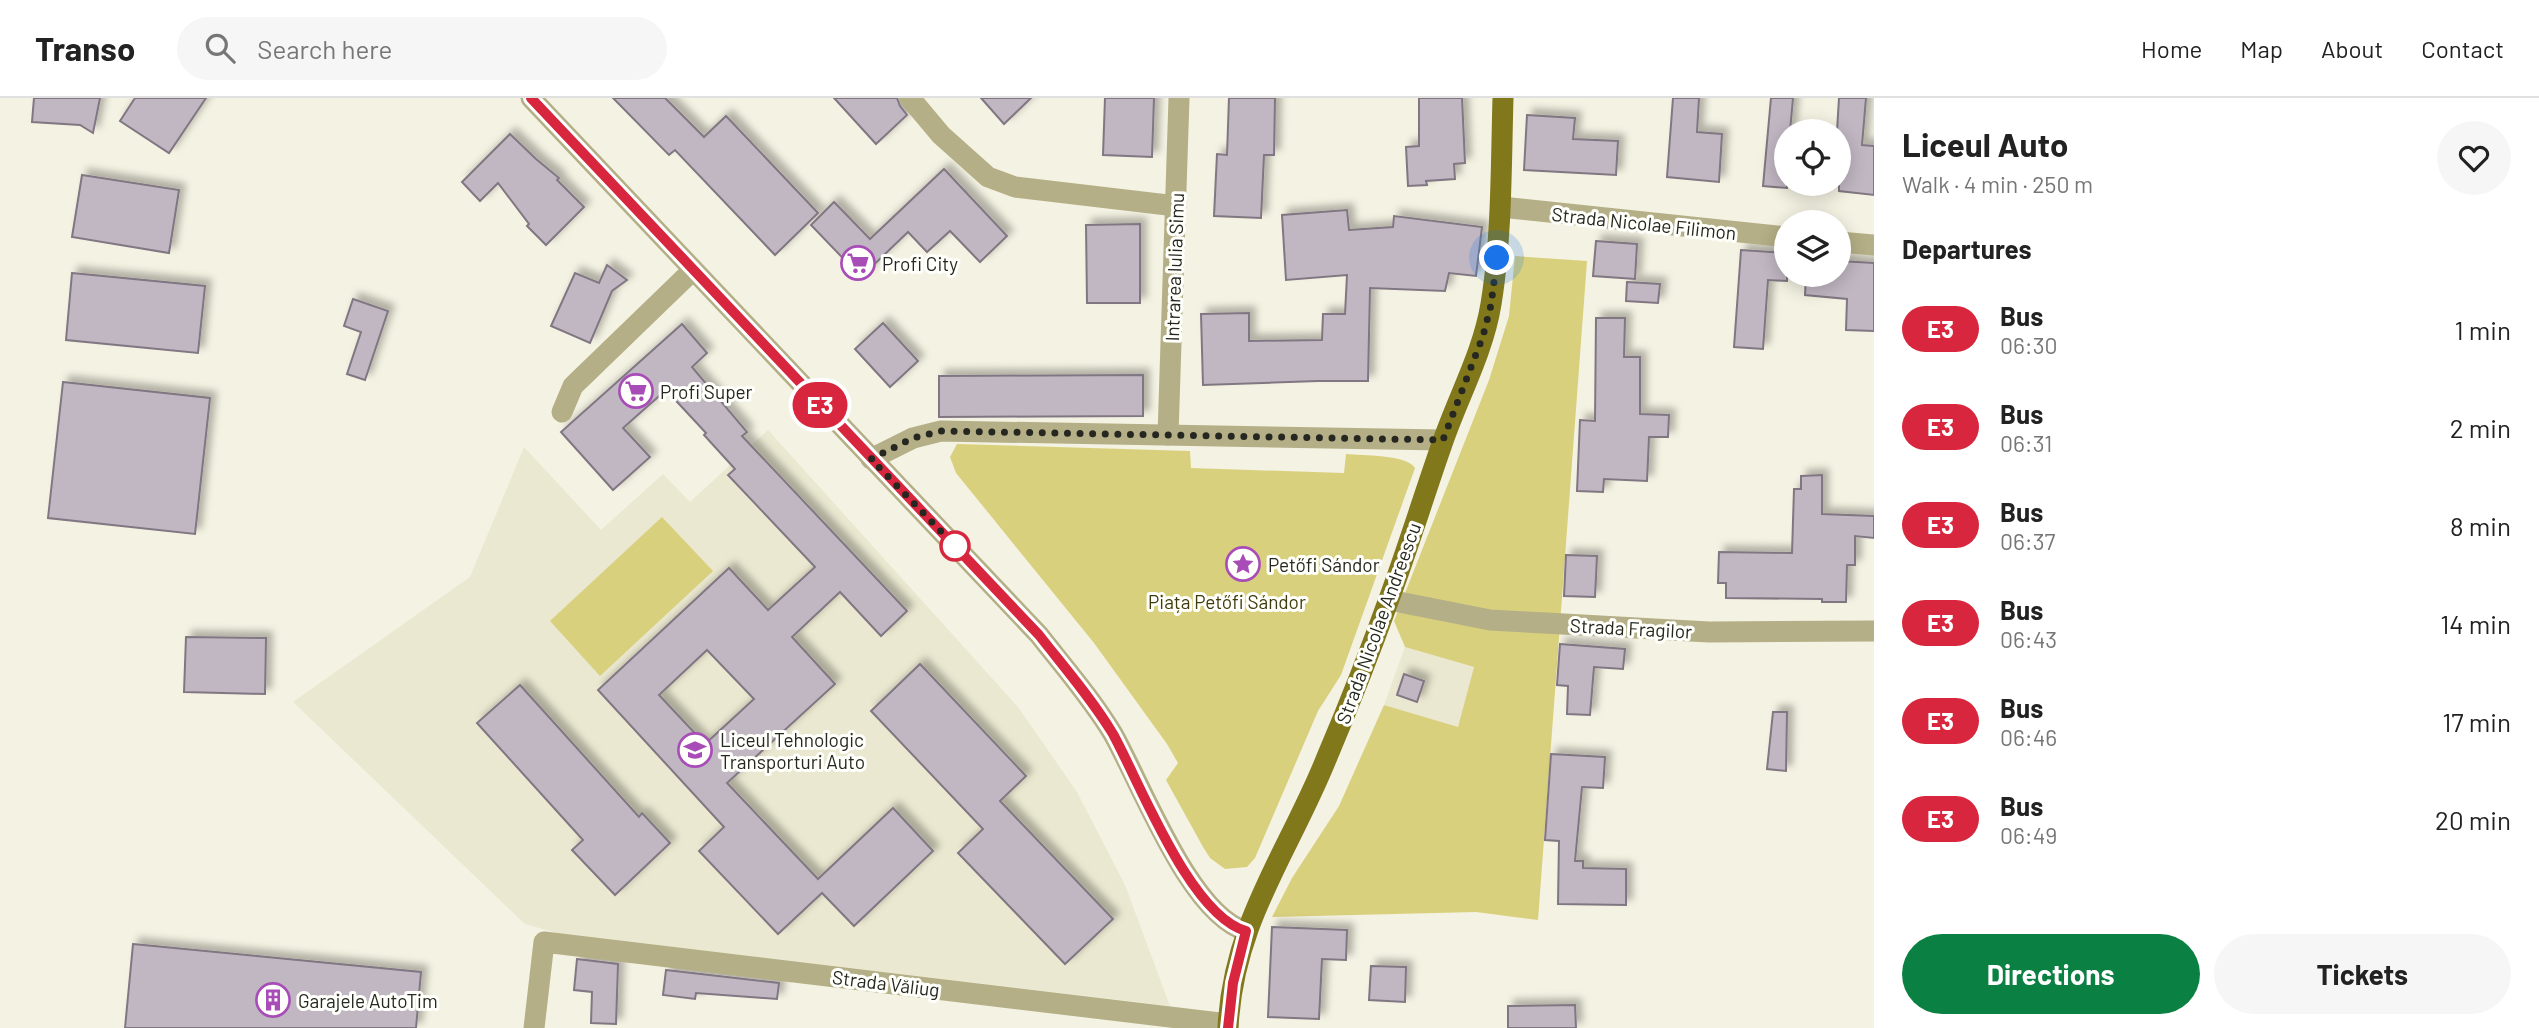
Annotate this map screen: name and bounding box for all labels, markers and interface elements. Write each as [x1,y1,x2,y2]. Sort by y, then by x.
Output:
search box [177,17,667,80]
text: Transo [35,28,135,68]
icon: search [201,29,239,67]
text: Search here [257,33,392,64]
text: Home [2141,34,2202,63]
text: Map [2240,34,2283,63]
text: About [2321,34,2383,63]
text: Contact [2421,34,2504,63]
map controls [1774,119,1851,287]
button: locate [1774,119,1851,196]
button: heart [2437,121,2511,195]
text: Liceul Auto [1902,124,2068,164]
text: Walk · 4 min · 250 m [1902,170,2093,198]
street label: Intrarea Iulia Simu [1160,192,1188,342]
street label: Strada Nicolae Filimon [1551,202,1737,244]
button: layers [1774,210,1851,287]
text: Departures [1902,233,2032,264]
your location [1479,240,1514,275]
supermarket icon: Profi City [839,244,877,282]
place label: Profi City [882,252,958,275]
text: Bus [2000,300,2043,331]
text: E3 [1927,314,1954,343]
text: 1 min [2455,314,2511,345]
text: 06:30 [2000,331,2057,359]
supermarket icon: Profi Super [617,372,655,410]
place label: Profi Super [660,380,753,403]
line badge: E3 [788,382,852,428]
text: E3 [807,390,833,419]
text: Bus [2000,398,2043,429]
text: E3 [1927,412,1954,441]
text: 2 min [2450,412,2511,443]
text: 06:31 [2000,429,2052,457]
text: Bus [2000,496,2043,527]
text: E3 [1927,510,1954,539]
text: 8 min [2450,510,2511,541]
street label: Strada Nicolae Andreescu [1331,519,1425,727]
text: 06:37 [2000,527,2055,555]
unlabelled marker [940,531,970,561]
place icon: Petőfi Sándor [1224,545,1262,583]
place label: Petőfi Sándor [1268,553,1380,576]
park label: Piața Petőfi Sándor [1148,590,1306,613]
text: Bus [2000,594,2043,625]
text: E3 [1927,608,1954,637]
text: 14 min [2440,608,2511,639]
street label: Strada Fragilor [1569,613,1693,643]
text: 06:43 [2000,625,2057,653]
text: Bus [2000,692,2043,723]
text: E3 [1927,706,1954,735]
text: 17 min [2442,706,2511,737]
text: 06:46 [2000,723,2057,751]
place label: Liceul Tehnologic Transporturi Auto [720,728,865,773]
school or university icon: Liceul Tehnologic Transporturi Auto [676,731,714,769]
text: Bus [2000,790,2043,821]
text: E3 [1927,804,1954,833]
text: 20 min [2435,804,2511,835]
text: 06:49 [2000,821,2057,849]
button: Directions [1902,934,2200,1014]
button: Tickets [2214,934,2511,1014]
street label: Strada Văliug [831,965,941,1001]
building icon: Garajele AutoTim [254,981,292,1019]
place label: Garajele AutoTim [298,989,438,1012]

